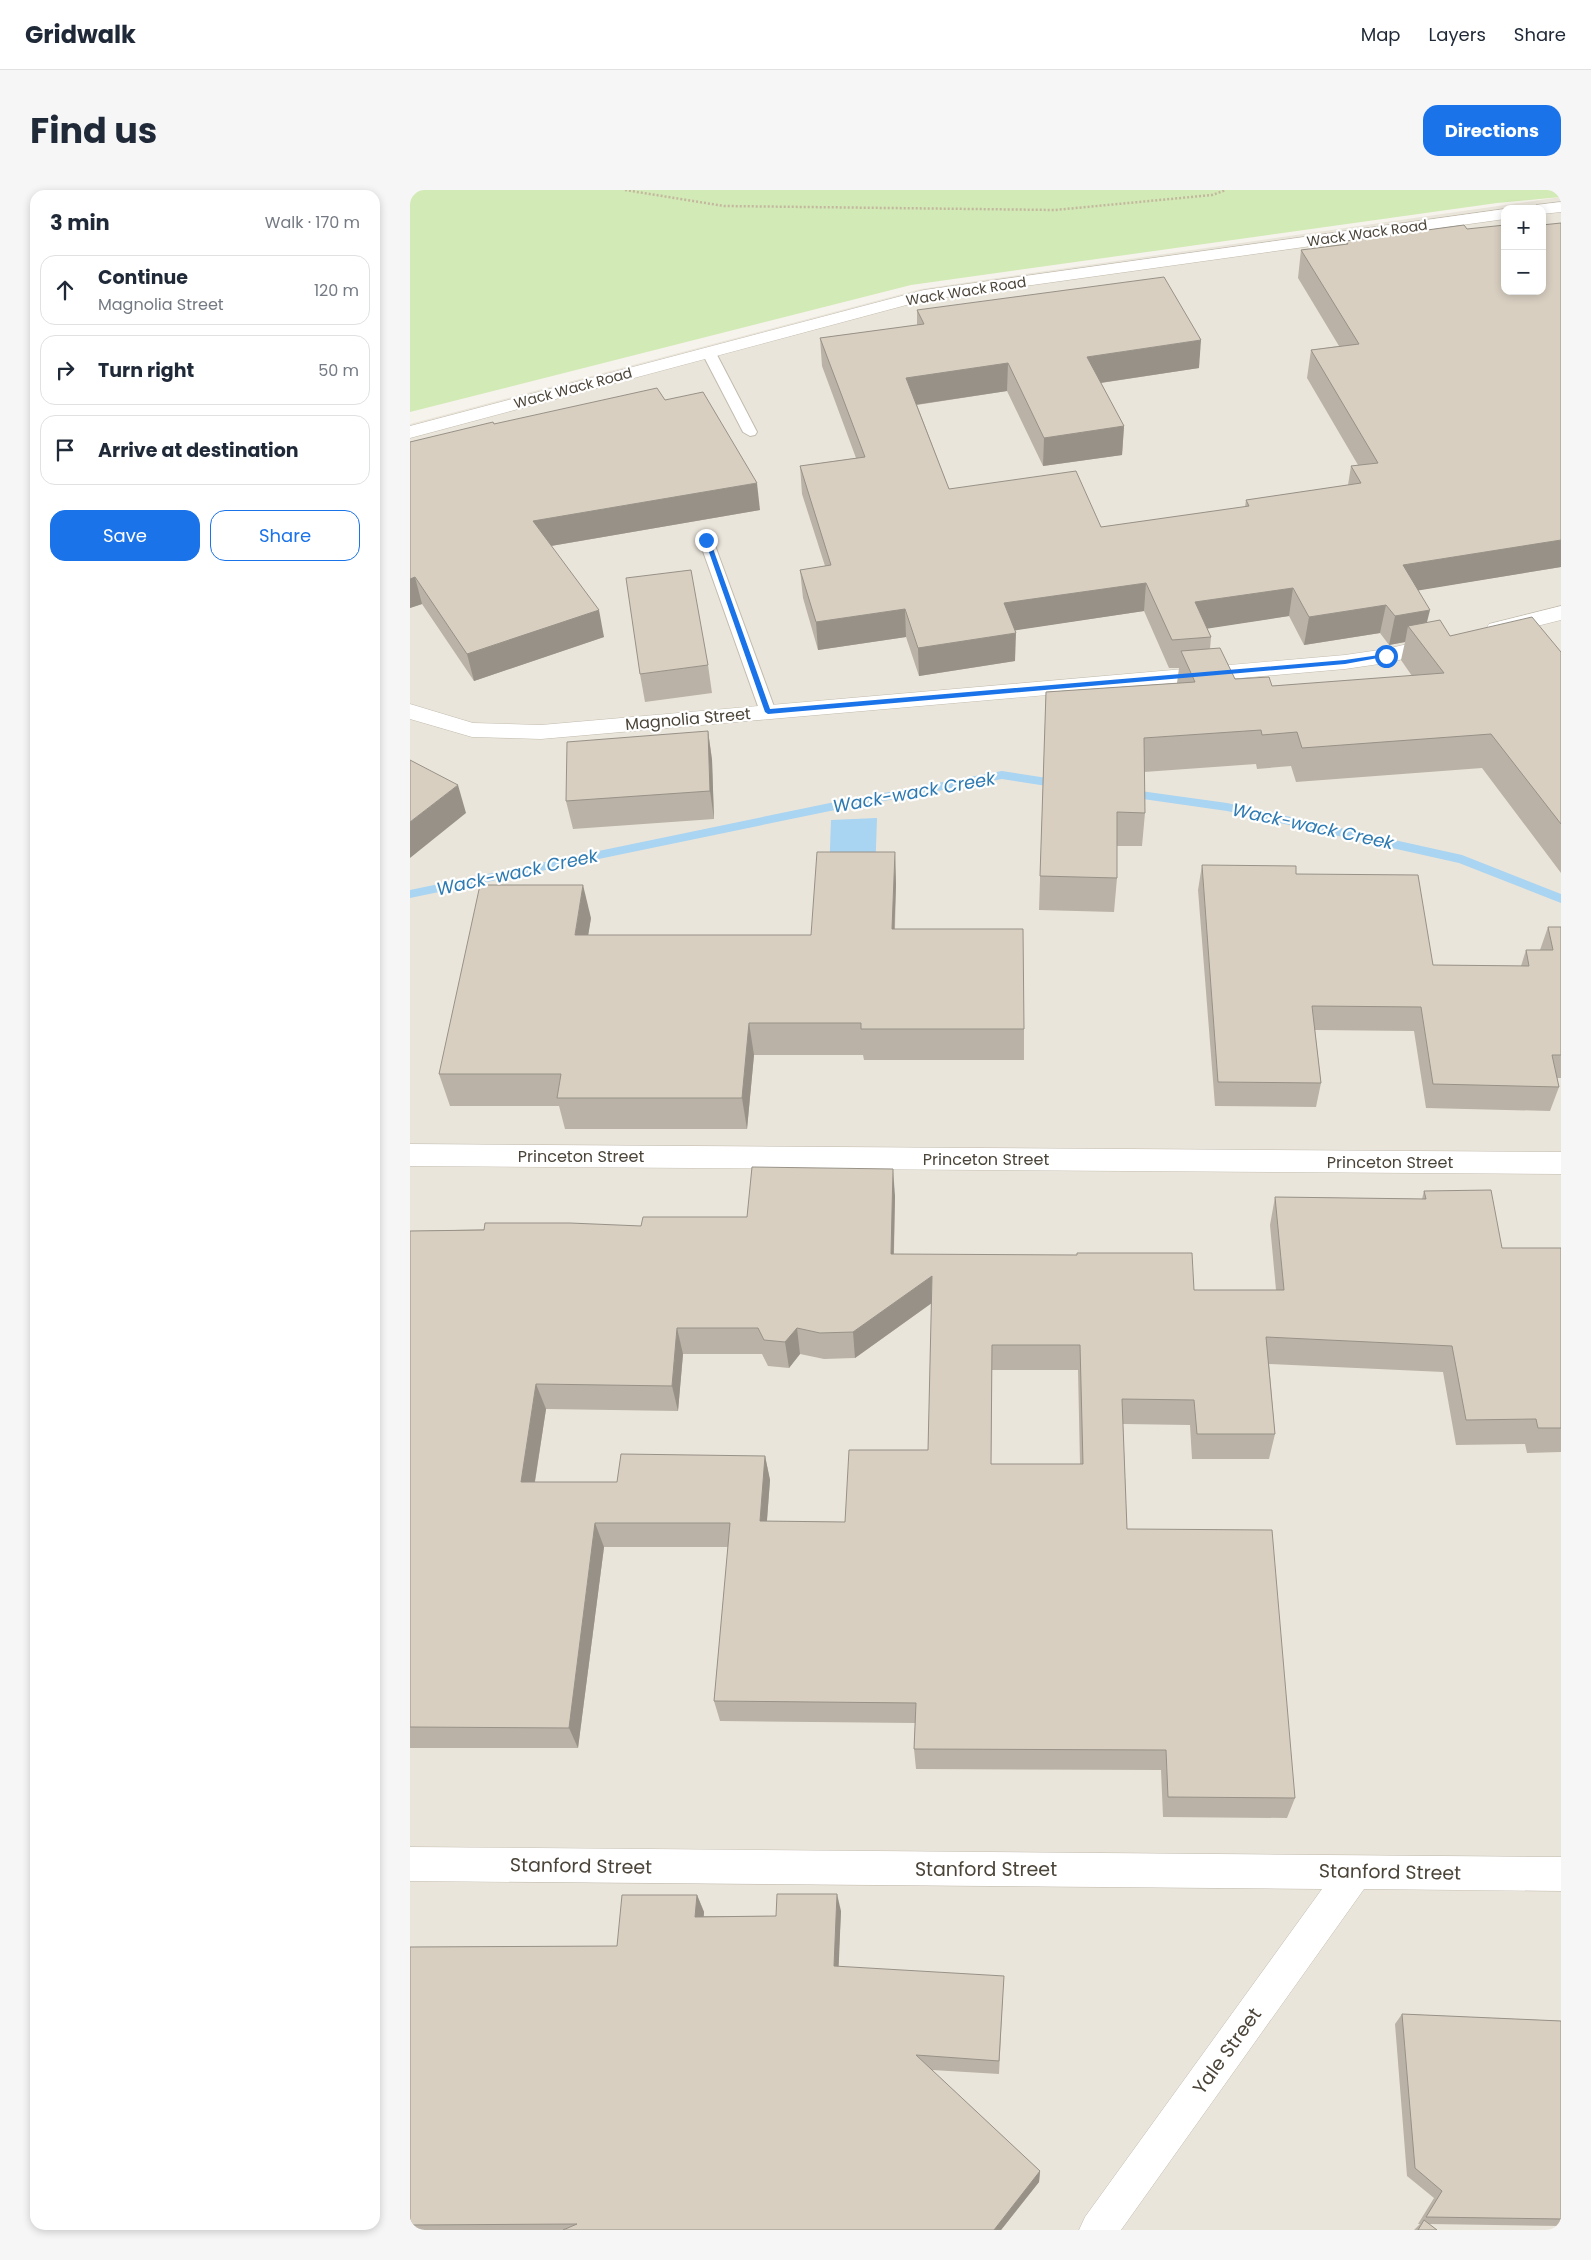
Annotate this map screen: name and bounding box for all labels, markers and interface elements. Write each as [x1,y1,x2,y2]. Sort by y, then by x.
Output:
text: Gridwalk [25,18,136,51]
text: Map [1361,22,1401,47]
text: Layers [1429,22,1486,47]
text: Share [1514,22,1566,47]
button: Directions [1423,105,1561,156]
text: Find us [30,106,157,155]
map controls [1501,205,1546,295]
button: + [1501,205,1546,250]
text: 3 min [50,208,110,237]
text: Walk · 170 m [265,211,360,234]
street label: Wack Wack Road [1305,215,1429,251]
button: − [1501,250,1546,295]
text: Continue [98,264,188,291]
street label: Wack Wack Road [904,272,1028,310]
icon: ahead [51,276,79,304]
text: 120 m [314,279,359,302]
text: Magnolia Street [98,293,224,316]
icon: right [51,356,79,384]
text: Turn right [98,357,194,384]
text: 50 m [318,359,359,382]
street label: Wack Wack Road [512,363,634,413]
icon: arrive [51,436,79,464]
text: Arrive at destination [98,437,299,464]
button: Save [50,510,200,561]
button: Share [210,510,360,561]
route end [695,529,718,552]
route start [1375,645,1398,668]
street label: Magnolia Street [624,702,752,736]
water label: Wack-wack Creek [831,765,998,819]
water label: Wack-wack Creek [1230,797,1397,855]
water label: Wack-wack Creek [434,843,601,901]
street label: Princeton Street [518,1145,644,1168]
street label: Princeton Street [923,1148,1049,1171]
street label: Princeton Street [1327,1151,1453,1174]
street label: Stanford Street [510,1851,652,1881]
street label: Stanford Street [915,1856,1057,1883]
street label: Stanford Street [1319,1857,1461,1887]
street label: Yale Street [1186,2002,1268,2100]

